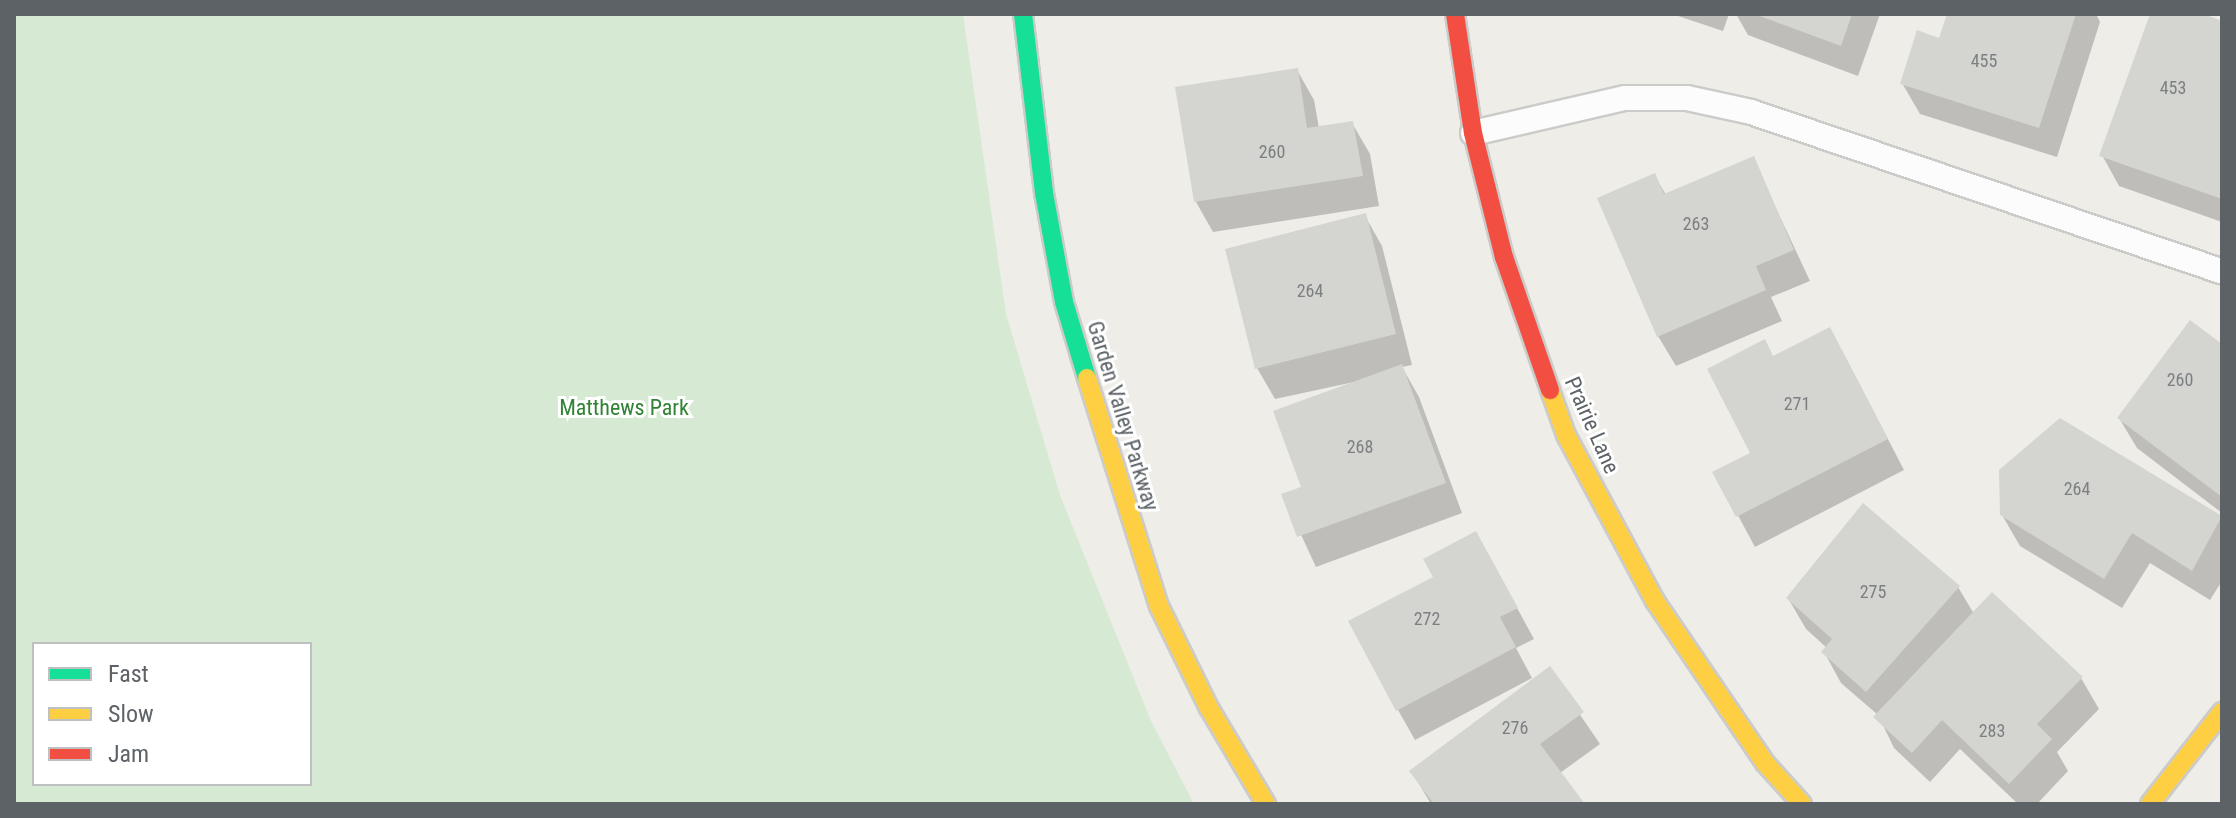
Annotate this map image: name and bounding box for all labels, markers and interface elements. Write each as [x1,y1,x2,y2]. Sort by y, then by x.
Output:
house number: 455 [1971,50,1997,72]
house number: 453 [2160,77,2186,99]
house number: 260 [1259,141,1285,163]
house number: 263 [1683,213,1709,235]
house number: 264 [1297,280,1323,302]
street label: Garden Valley Parkway [1082,318,1164,514]
house number: 260 [2167,369,2193,391]
street label: Prairie Lane [1559,373,1625,477]
house number: 271 [1784,393,1810,415]
park label: Matthews Park [559,395,689,421]
house number: 268 [1347,436,1373,458]
house number: 264 [2064,478,2090,500]
house number: 275 [1860,581,1886,603]
house number: 272 [1414,608,1440,630]
legend [32,642,312,786]
text: Fast [108,660,149,688]
text: Slow [108,700,154,728]
house number: 276 [1502,717,1528,739]
house number: 283 [1979,720,2005,742]
text: Jam [108,740,149,768]

